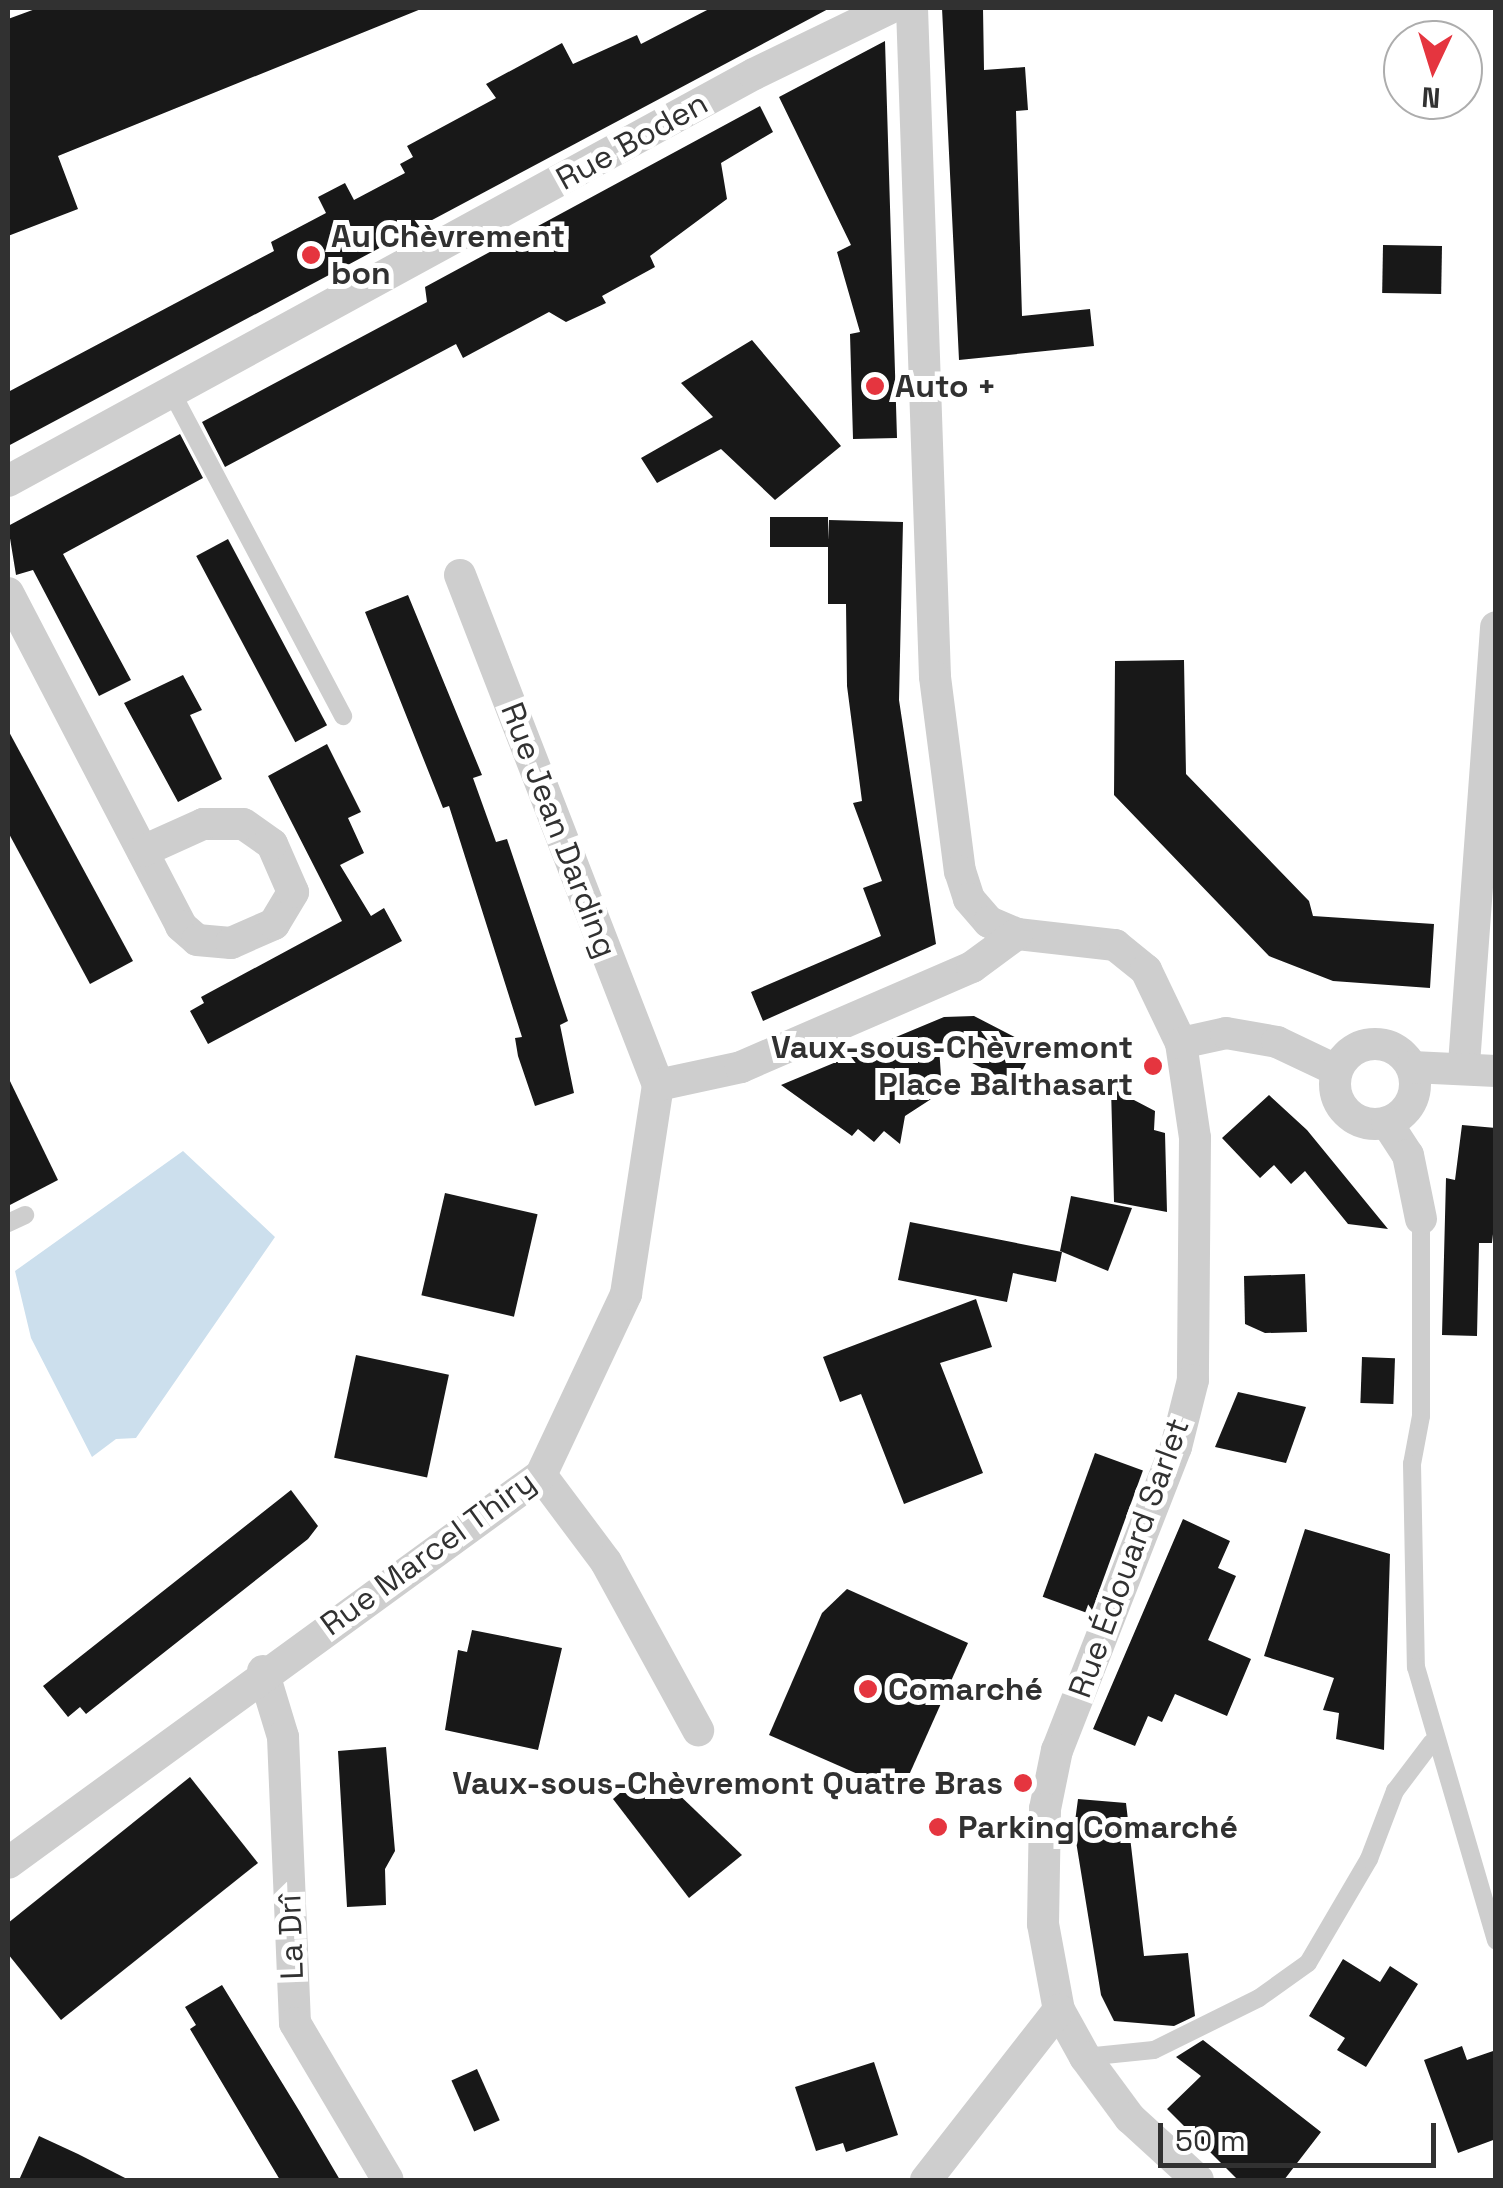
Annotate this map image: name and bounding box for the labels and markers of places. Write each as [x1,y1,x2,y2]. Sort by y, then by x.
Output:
place label: Au Chèvrement bon [331,218,565,293]
marker: Au Chèvrement bon [300,244,322,266]
place label: Auto + [895,367,997,405]
marker: Auto + [864,375,886,397]
place label: Vaux-sous-Chèvremont Place Balthasart [771,1029,1133,1104]
marker: Vaux-sous-Chèvremont Place Balthasart [1142,1055,1164,1077]
place label: Comarché [888,1670,1043,1708]
marker: Comarché [857,1678,879,1700]
place label: Vaux-sous-Chèvremont Quatre Bras [452,1764,1003,1802]
marker: Vaux-sous-Chèvremont Quatre Bras [1012,1772,1034,1794]
place label: Parking Comarché [958,1808,1238,1846]
marker: Parking Comarché [927,1816,949,1838]

